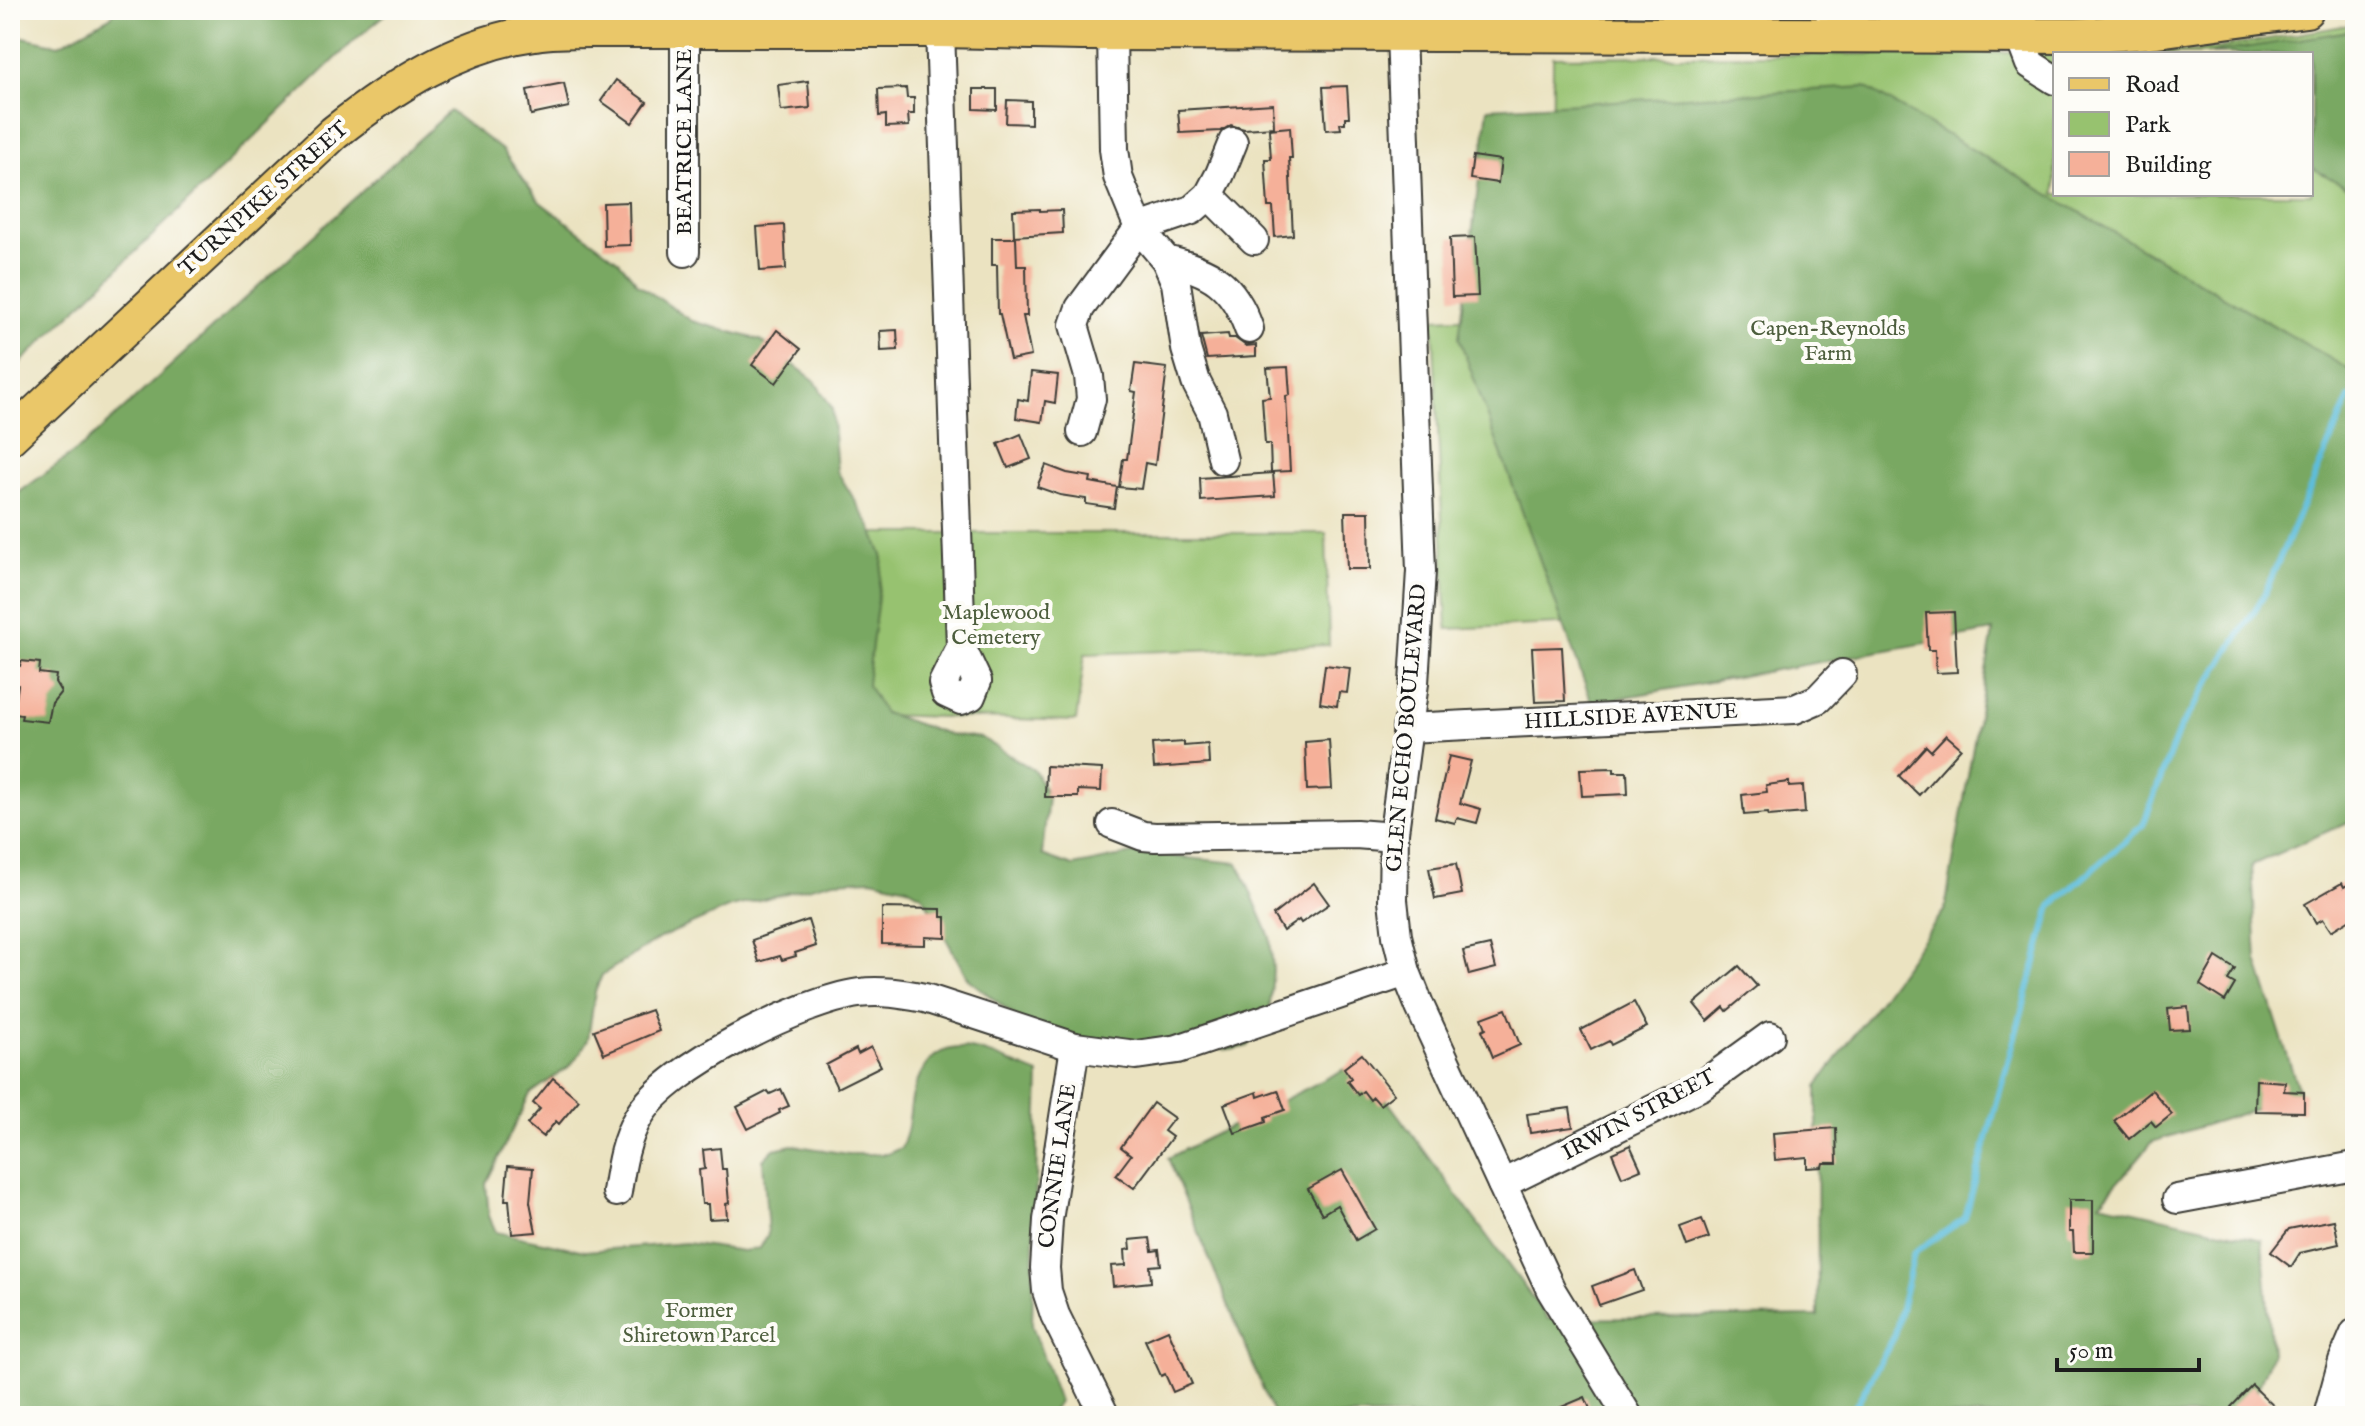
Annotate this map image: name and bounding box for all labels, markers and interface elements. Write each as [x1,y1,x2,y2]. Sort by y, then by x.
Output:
street label: BEATRICE LANE [671,49,699,235]
legend [2053,52,2313,196]
text: Road [2125,70,2179,101]
text: Park [2125,110,2171,141]
street label: TURNPIKE STREET [173,115,355,283]
text: Building [2125,150,2212,181]
park label: Capen-Reynolds Farm [1750,315,1906,368]
street label: GLEN ECHO BOULEVARD [1380,583,1434,873]
park label: Maplewood Cemetery [942,599,1050,652]
street label: HILLSIDE AVENUE [1523,697,1739,737]
street label: IRWIN STREET [1557,1063,1721,1167]
street label: CONNIE LANE [1033,1082,1083,1250]
park label: Former Shiretown Parcel [623,1297,775,1350]
scale bar [2057,1322,2199,1372]
text: 50 m [2069,1336,2113,1367]

